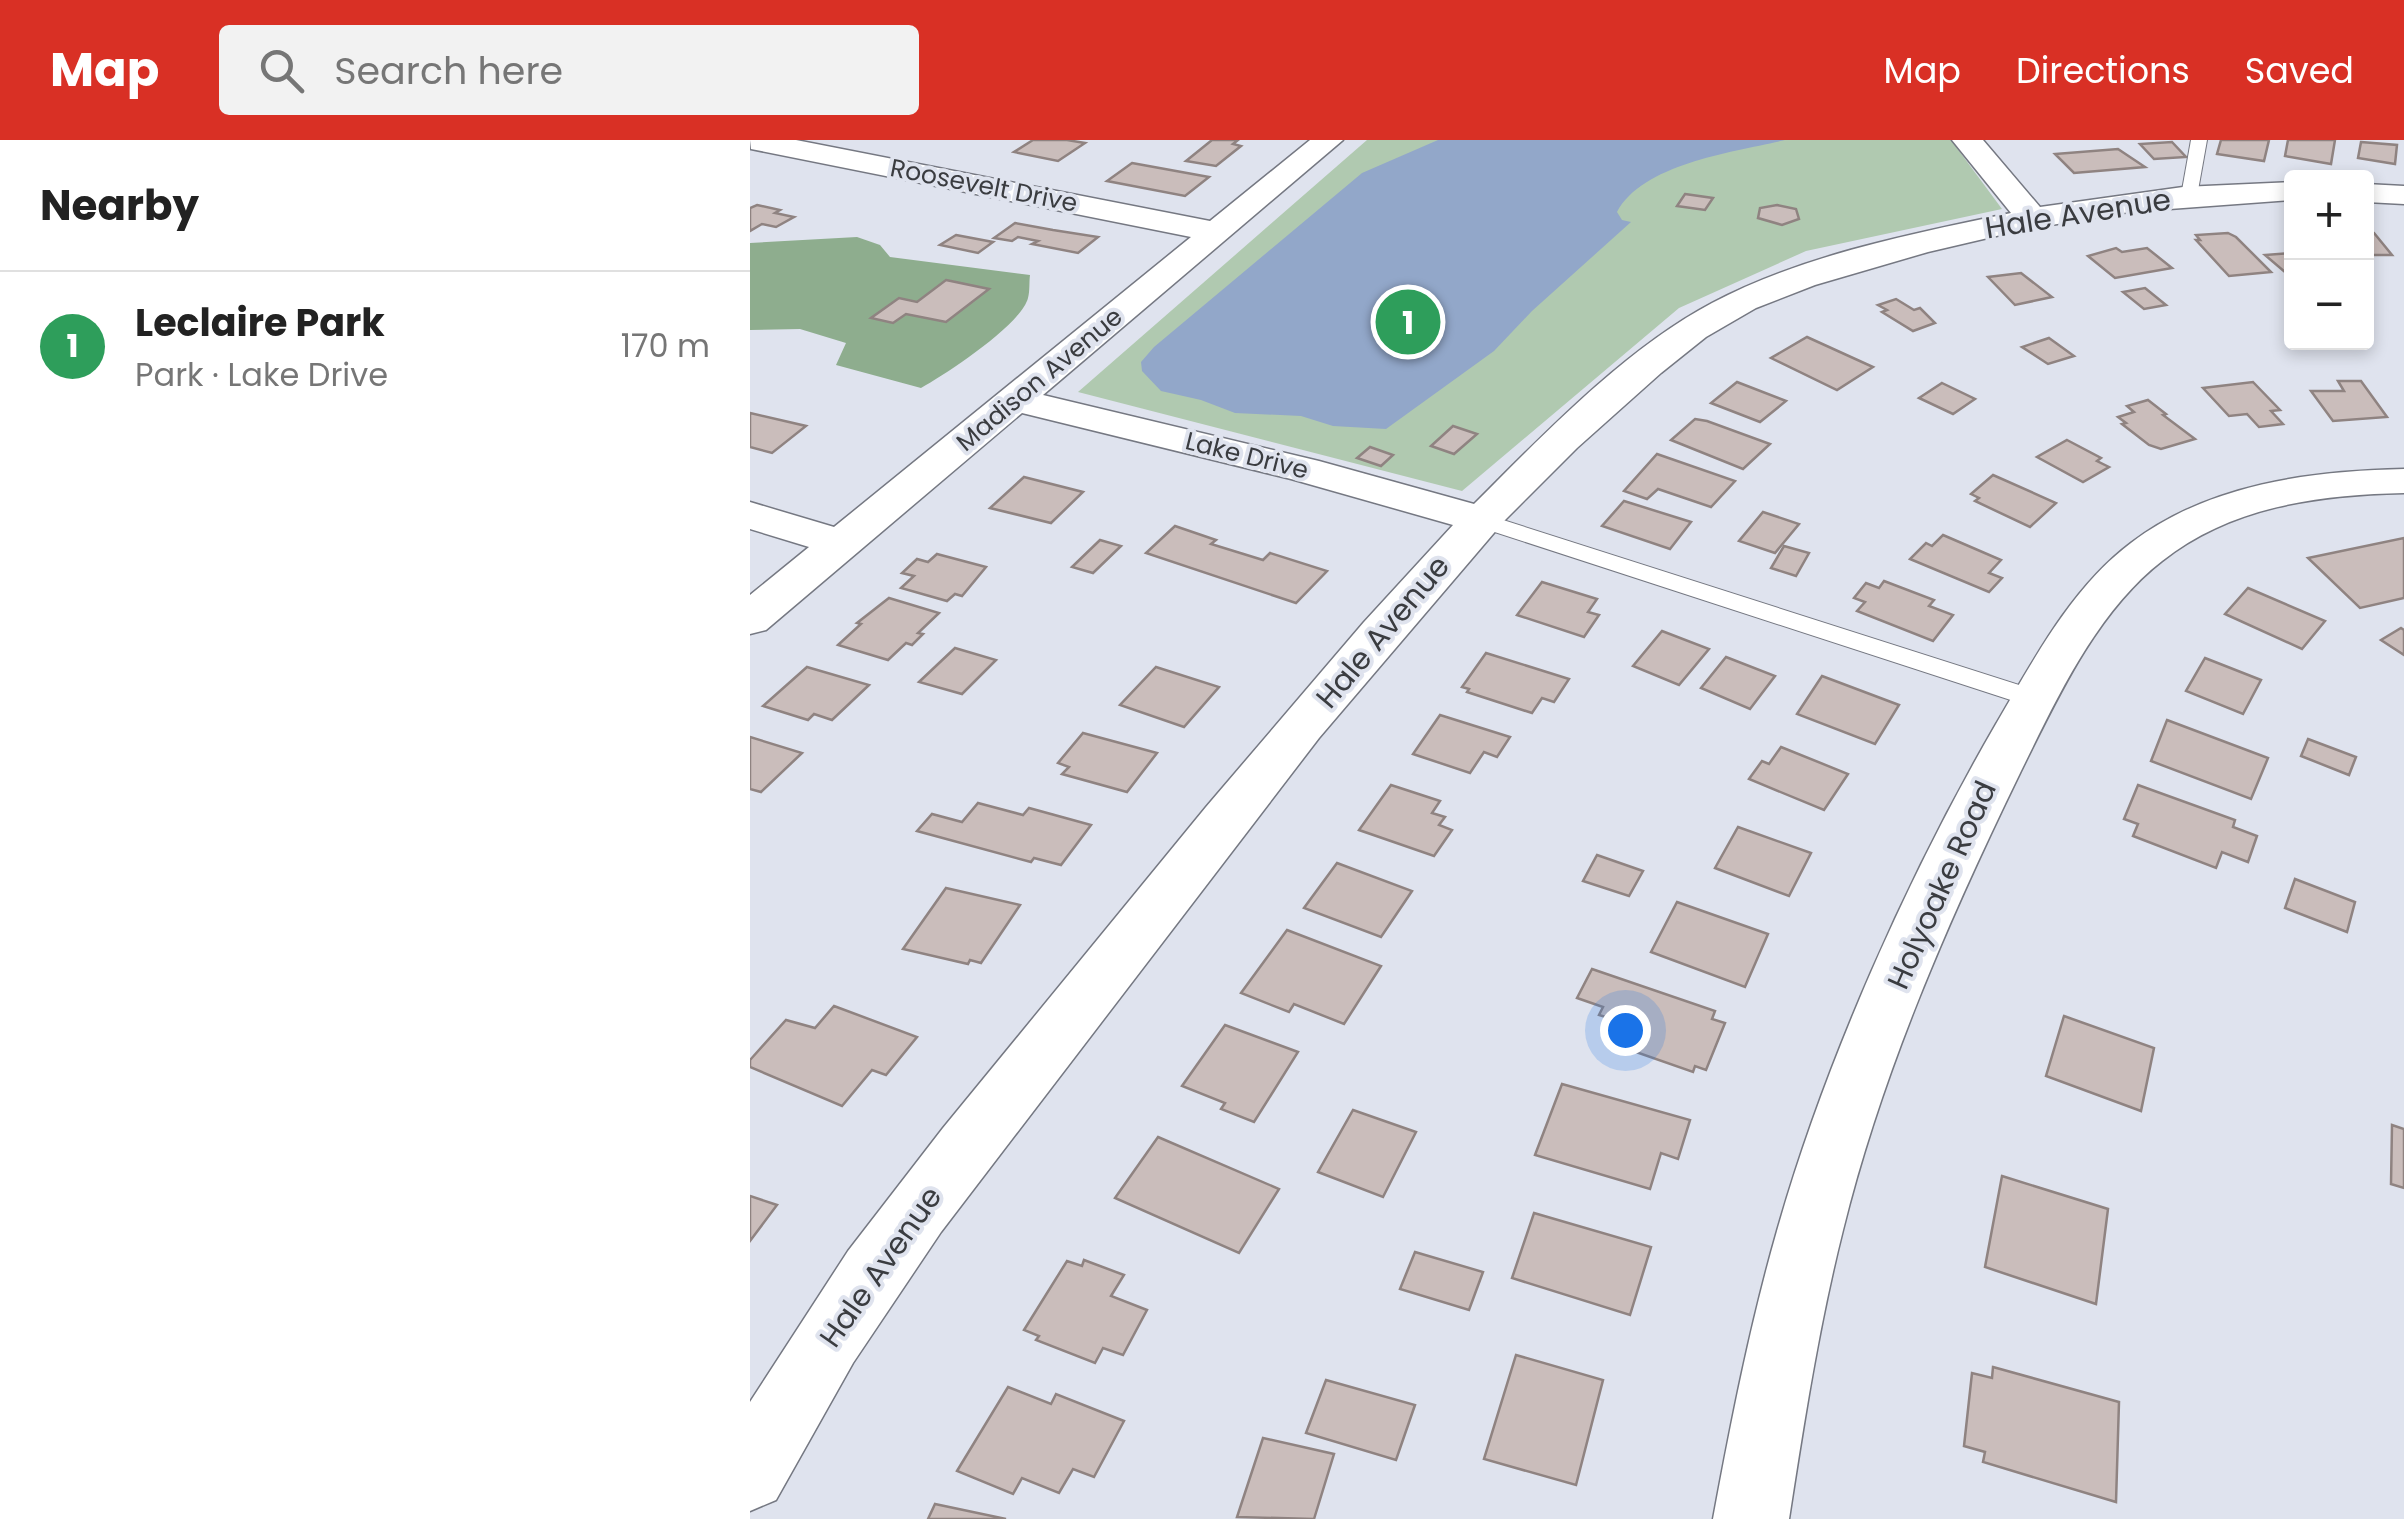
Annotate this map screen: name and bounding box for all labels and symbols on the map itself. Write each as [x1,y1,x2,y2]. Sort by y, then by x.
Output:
street label: Roosevelt Drive [887,150,1080,221]
street label: Hale Avenue [1982,178,2174,249]
pin: 1 [1376,284,1440,360]
street label: Madison Avenue [949,299,1130,459]
street label: Lake Drive [1182,423,1312,488]
street label: Hale Avenue [1306,546,1459,717]
street label: Holyoake Road [1876,774,2007,996]
your location [1600,1005,1651,1056]
street label: Hale Avenue [809,1178,952,1356]

